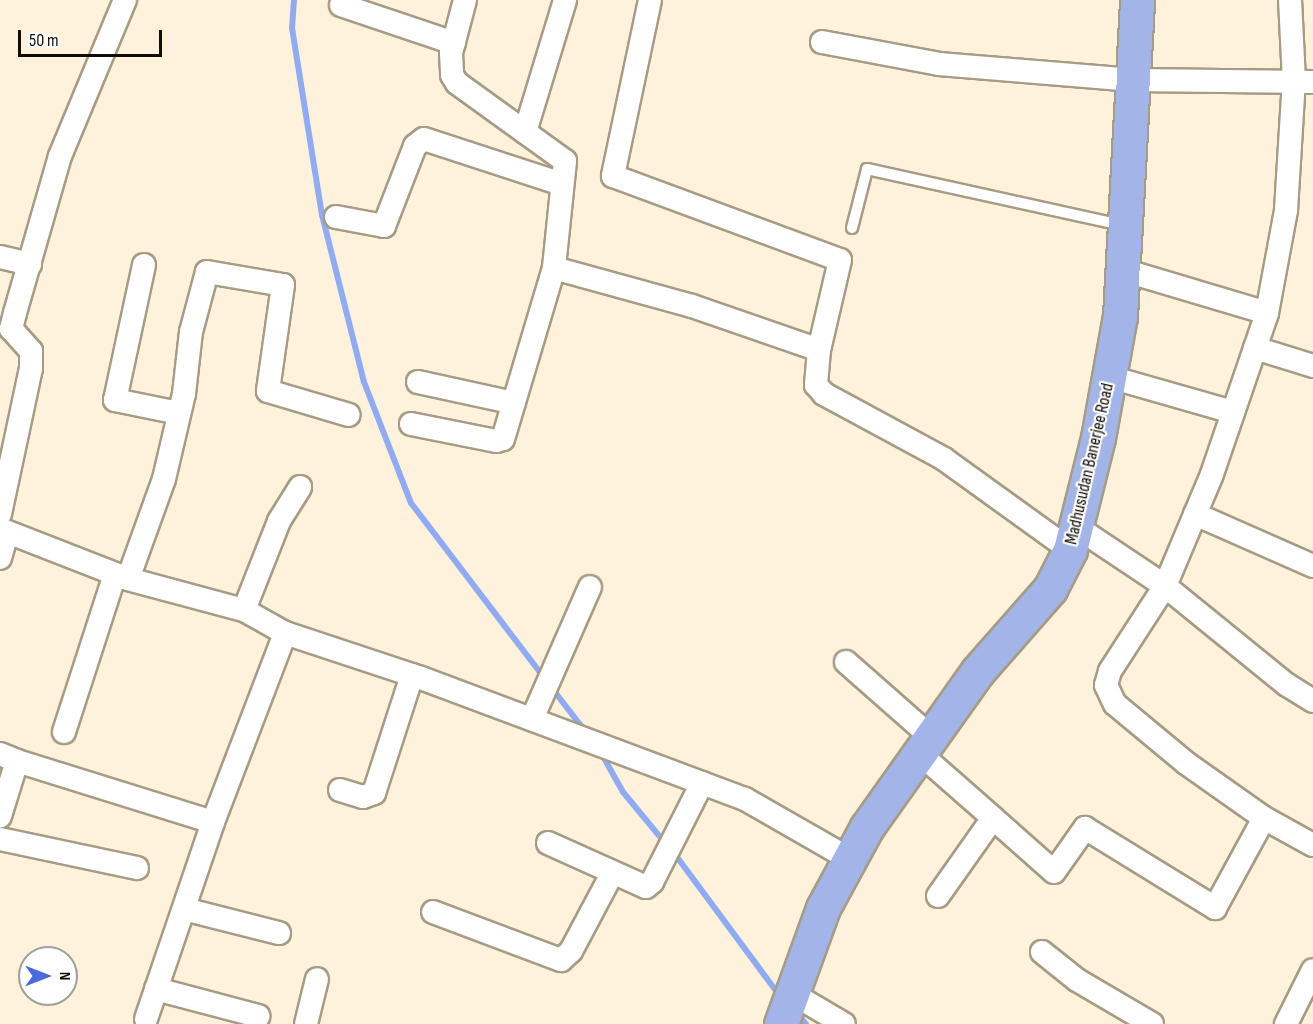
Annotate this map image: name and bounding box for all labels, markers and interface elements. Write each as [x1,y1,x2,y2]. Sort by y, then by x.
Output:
scale bar [21,18,165,56]
text: 50 m [29,30,59,51]
street label: Madhusudan Banerjee Road [1061,381,1119,547]
north arrow [18,946,78,1006]
text: N [55,972,74,980]

